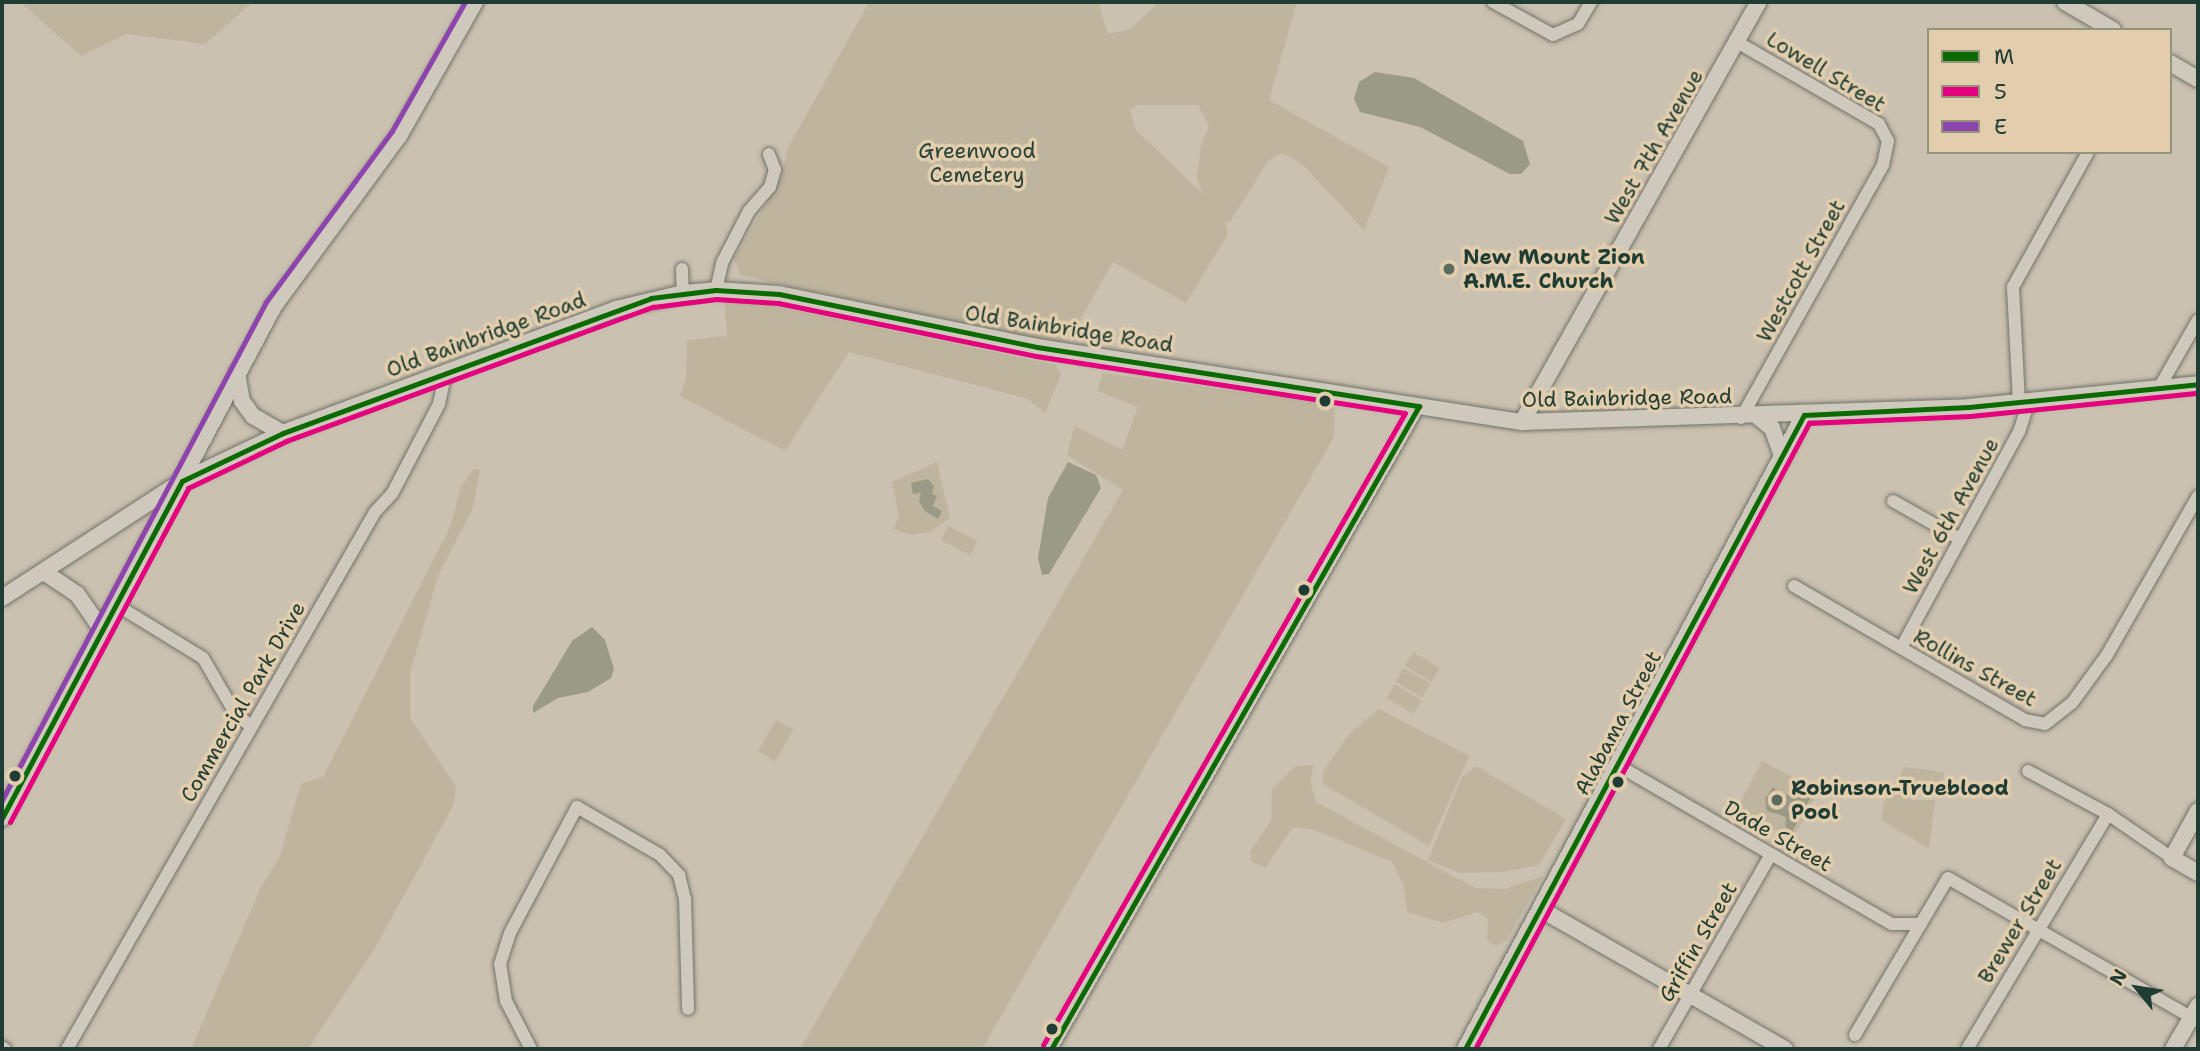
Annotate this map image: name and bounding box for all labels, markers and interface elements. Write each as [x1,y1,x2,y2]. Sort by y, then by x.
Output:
street label: Lowell Street [1762,26,1890,118]
legend [1927,28,2172,154]
text: M [1994,43,2014,71]
street label: West 7th Avenue [1599,65,1709,229]
text: 5 [1994,78,2007,106]
text: E [1994,113,2007,141]
park label: Greenwood Cemetery [918,138,1036,188]
street label: Westcott Street [1751,195,1851,347]
place label: New Mount Zion A.M.E. Church [1463,244,1645,294]
marker: New Mount Zion A.M.E. Church [1441,261,1457,277]
street label: Old Bainbridge Road [383,287,589,383]
street label: Old Bainbridge Road [963,300,1175,358]
street label: Old Bainbridge Road [1522,384,1732,412]
unlabelled marker [1318,394,1332,408]
street label: West 6th Avenue [1898,433,2004,599]
unlabelled marker [1297,583,1311,597]
street label: Commercial Park Drive [175,597,311,807]
street label: Rollins Street [1909,624,2041,712]
street label: Alabama Street [1569,647,1667,799]
unlabelled marker [8,769,22,783]
unlabelled marker [1611,775,1625,789]
place label: Robinson-Trueblood Pool [1791,775,2009,825]
marker: Robinson-Trueblood Pool [1769,792,1785,808]
street label: Dade Street [1720,795,1836,877]
street label: Brewer Street [1973,854,2067,988]
street label: Griffin Street [1654,878,1742,1006]
north arrow [2102,953,2172,1023]
text: N [2104,964,2133,990]
unlabelled marker [1045,1022,1059,1036]

